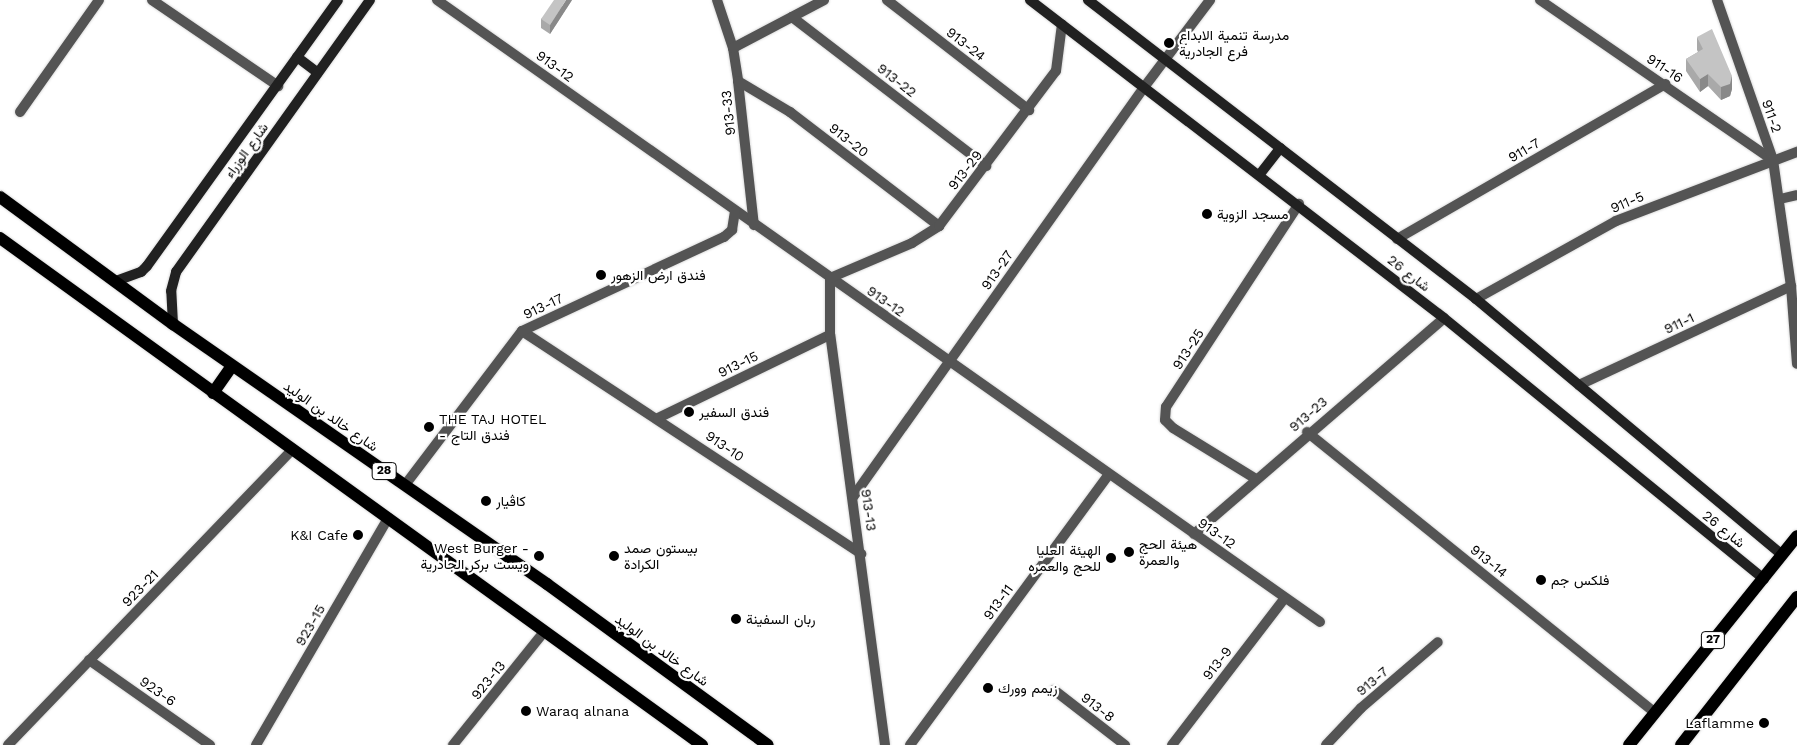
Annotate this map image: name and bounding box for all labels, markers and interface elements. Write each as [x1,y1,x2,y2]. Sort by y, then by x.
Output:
street label: 913-24 [943,23,989,65]
place label: مدرسة تنمية الابداع فرع الجادرية [1179,27,1289,59]
marker: مدرسة تنمية الابداع فرع الجادرية [1163,37,1175,49]
street label: 913-12 [533,47,577,85]
street label: 911-16 [1644,50,1686,86]
street label: 913-22 [874,59,920,101]
street label: 913-33 [717,89,739,137]
street label: 911-2 [1758,97,1786,135]
street label: شارع الوزراء [220,119,272,181]
street label: 913-20 [826,119,872,161]
street label: 911-7 [1505,134,1543,166]
street label: 913-29 [944,147,986,193]
street label: 911-5 [1608,187,1646,217]
place label: مسجد الزوية [1217,206,1288,222]
marker: مسجد الزوية [1201,208,1213,220]
street label: 913-27 [977,247,1017,293]
street label: شارع 26 [1384,251,1434,295]
place label: فندق ارض الزهور [611,267,706,283]
marker: فندق ارض الزهور [595,269,607,281]
street label: 913-12 [864,282,908,320]
street label: 913-17 [520,289,566,323]
street label: 911-1 [1661,309,1697,337]
street label: 913-25 [1169,325,1207,373]
street label: 913-15 [715,347,761,381]
street label: شارع خالد بن الوليد [281,377,381,455]
street label: 913-23 [1285,393,1331,435]
place label: فندق السفير [699,404,769,420]
marker: فندق السفير [683,406,695,418]
place label: THE TAJ HOTEL - فندق التاج [439,411,547,444]
marker: THE TAJ HOTEL - فندق التاج [423,421,435,433]
street label: 913-10 [702,427,748,465]
road number: 28 [372,462,396,481]
street label: 913-13 [858,488,880,532]
place label: كاڤيار [496,493,526,509]
marker: كاڤيار [480,495,492,507]
street label: شارع 26 [1699,507,1749,551]
street label: 913-12 [1195,514,1239,552]
place label: K&I Cafe [290,527,348,543]
marker: K&I Cafe [352,529,364,541]
place label: هيئة الحج والعمرة [1139,536,1197,568]
place label: West Burger - ويست بركر الجادرية [421,540,529,572]
place label: بيستون صمد الكرادة [624,540,698,572]
street label: 913-14 [1467,541,1511,581]
place label: الهيئة العليا للحج والعمره [1028,542,1101,574]
marker: هيئة الحج والعمرة [1123,546,1135,558]
marker: West Burger - ويست بركر الجادرية [533,550,545,562]
marker: بيستون صمد الكرادة [608,550,620,562]
marker: الهيئة العليا للحج والعمره [1105,552,1117,564]
street label: 923-21 [118,566,162,610]
place label: فلكس جم [1551,572,1609,588]
marker: فلكس جم [1535,574,1547,586]
street label: 913-11 [980,581,1016,623]
street label: 923-15 [291,601,329,649]
street label: شارع خالد بن الوليد [612,610,712,690]
place label: ربان السفينة [746,611,816,627]
marker: ربان السفينة [730,613,742,625]
road number: 27 [1700,630,1726,650]
street label: 913-9 [1199,643,1235,683]
street label: 923-13 [467,657,509,703]
street label: 913-7 [1353,663,1391,699]
street label: 923-6 [137,672,179,710]
place label: زيمم وورك [998,680,1057,696]
marker: زيمم وورك [982,682,994,694]
street label: 913-8 [1078,689,1118,725]
place label: Waraq alnana [536,703,629,719]
marker: Waraq alnana [520,705,532,717]
place label: Laflamme [1685,715,1754,731]
marker: Laflamme [1758,717,1770,729]

